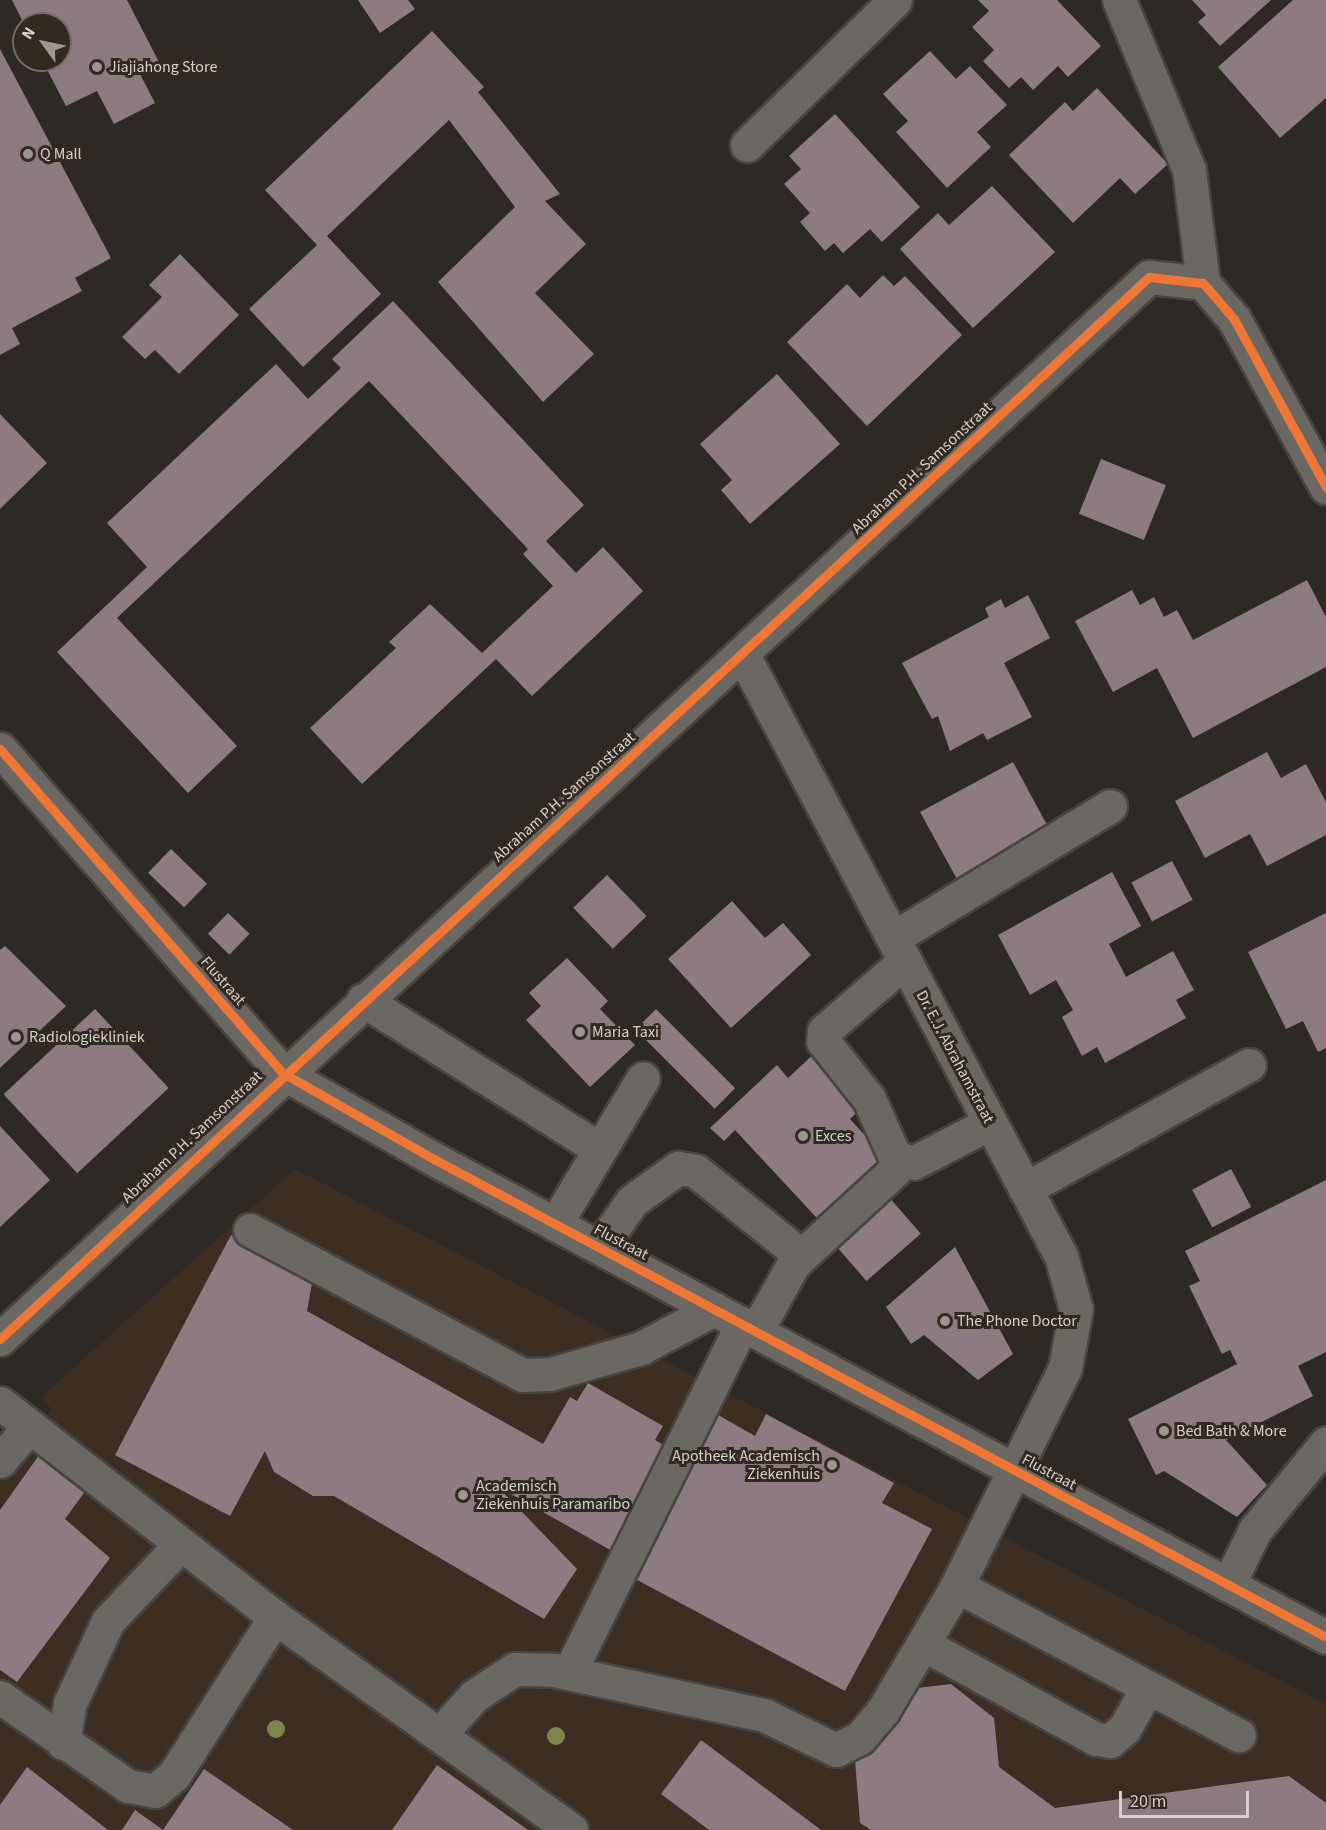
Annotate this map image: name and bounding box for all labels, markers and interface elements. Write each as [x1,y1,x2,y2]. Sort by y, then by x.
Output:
north arrow [12,12,72,72]
text: N [16,23,41,44]
place label: Jiajiahong Store [109,57,217,77]
marker: Jiajiahong Store [90,60,104,74]
place label: Q Mall [40,144,82,164]
marker: Q Mall [21,147,35,161]
street label: Abraham P.H. Samsonstraat [848,398,996,538]
street label: Abraham P.H. Samsonstraat [489,728,639,866]
street label: Flustraat [196,952,250,1010]
street label: Dr. E.J. Abrahamstraat [912,987,998,1127]
place label: Maria Taxi [592,1022,659,1042]
marker: Maria Taxi [573,1025,587,1039]
place label: Radiologiekliniek [29,1027,145,1047]
marker: Radiologiekliniek [7,1028,25,1046]
street label: Abraham P.H. Samsonstraat [118,1067,266,1207]
place label: Exces [815,1126,851,1146]
marker: Exces [796,1129,810,1143]
street label: Flustraat [590,1220,652,1264]
place label: The Phone Doctor [957,1311,1077,1331]
marker: The Phone Doctor [938,1314,952,1328]
place label: Bed Bath & More [1176,1421,1287,1441]
marker: Bed Bath & More [1157,1424,1171,1438]
place label: Apotheek Academisch Ziekenhuis [672,1446,820,1484]
street label: Flustraat [1018,1450,1080,1494]
marker: Apotheek Academisch Ziekenhuis [825,1458,839,1472]
place label: Academisch Ziekenhuis Paramaribo [476,1476,630,1514]
marker: Academisch Ziekenhuis Paramaribo [454,1486,472,1504]
scale bar [1122,1779,1252,1817]
text: 20 m [1130,1789,1166,1814]

